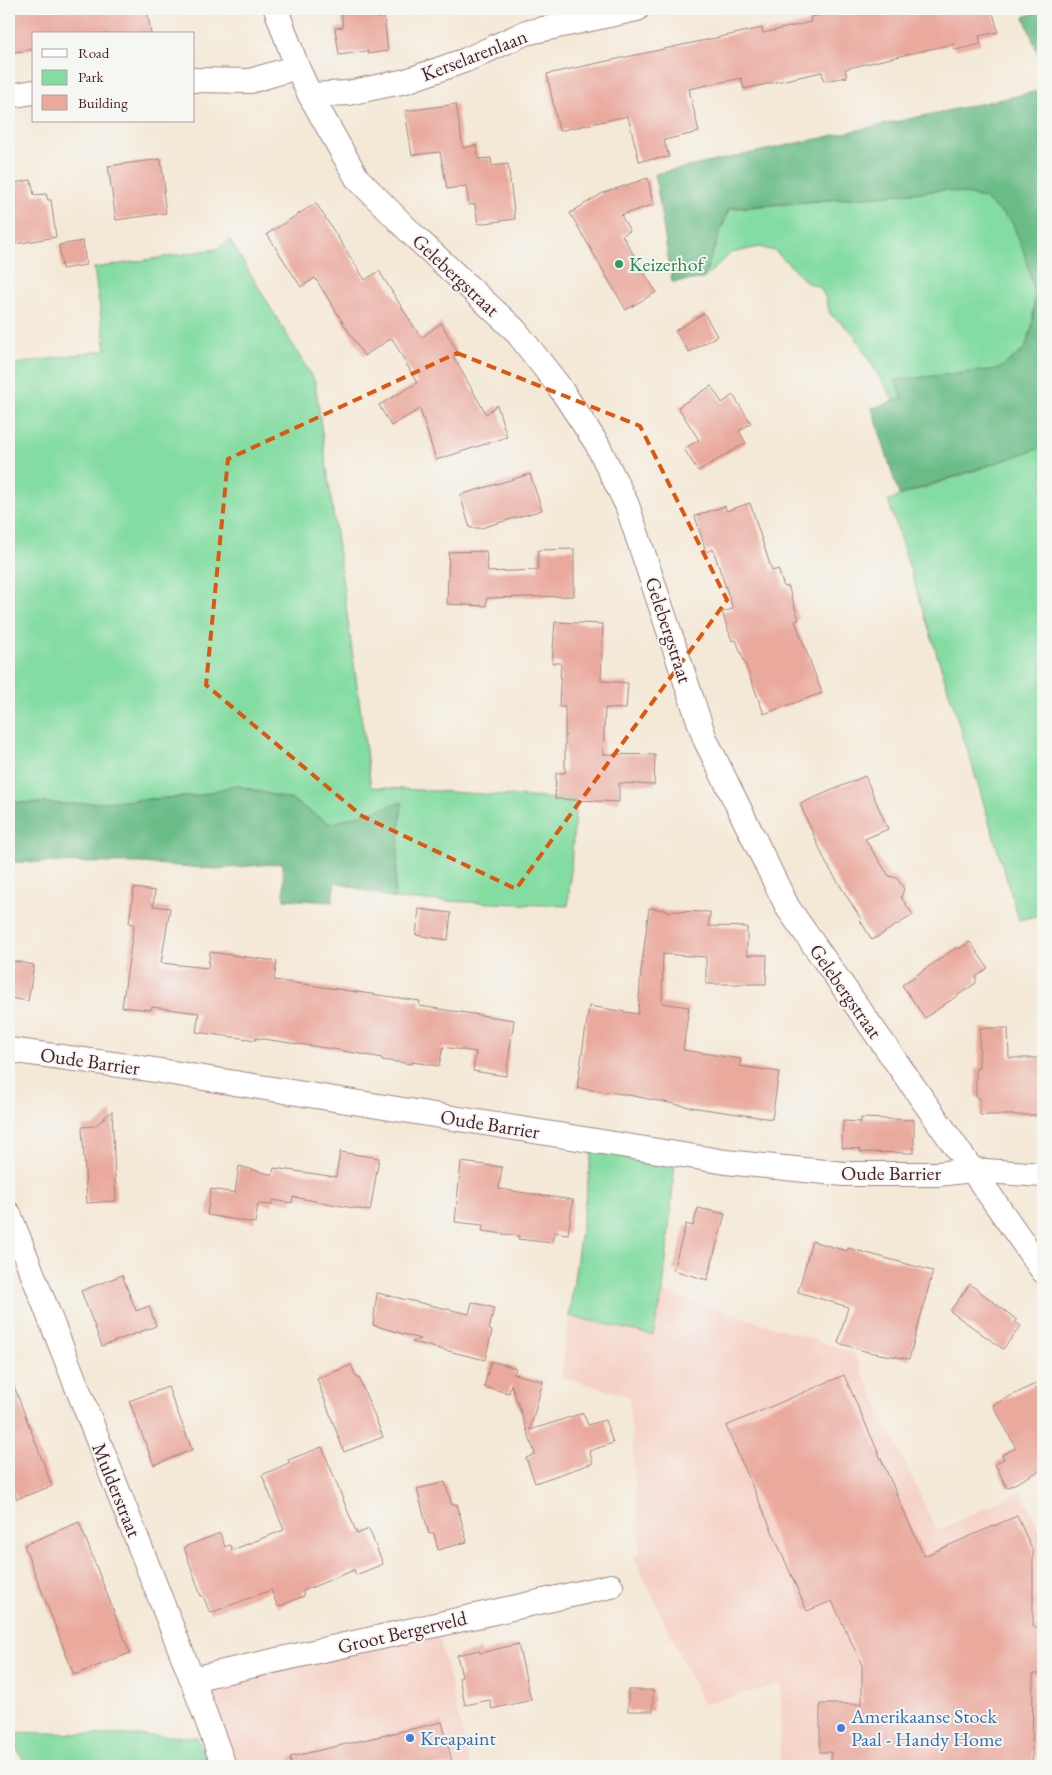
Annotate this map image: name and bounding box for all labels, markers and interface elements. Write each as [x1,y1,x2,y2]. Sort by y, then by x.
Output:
street label: Kerselarenlaan [417,23,531,87]
legend [32,32,195,122]
text: Road [78,43,110,62]
text: Park [78,67,105,86]
text: Building [78,93,128,112]
street label: Gelebergstraat [407,228,506,323]
place label: Keizerhof [629,251,707,277]
marker: Keizerhof [613,258,625,270]
street label: Gelebergstraat [640,574,699,687]
street label: Gelebergstraat [804,938,889,1044]
street label: Oude Barrier [39,1041,142,1081]
street label: Oude Barrier [438,1103,542,1145]
street label: Oude Barrier [841,1160,941,1186]
street label: Mulderstraat [86,1439,148,1542]
street label: Groot Bergerveld [335,1604,470,1659]
place label: Amerikaanse Stock Paal - Handy Home [850,1703,1003,1752]
marker: Amerikaanse Stock Paal - Handy Home [835,1722,847,1734]
place label: Kreapaint [420,1725,496,1751]
marker: Kreapaint [404,1732,416,1744]

